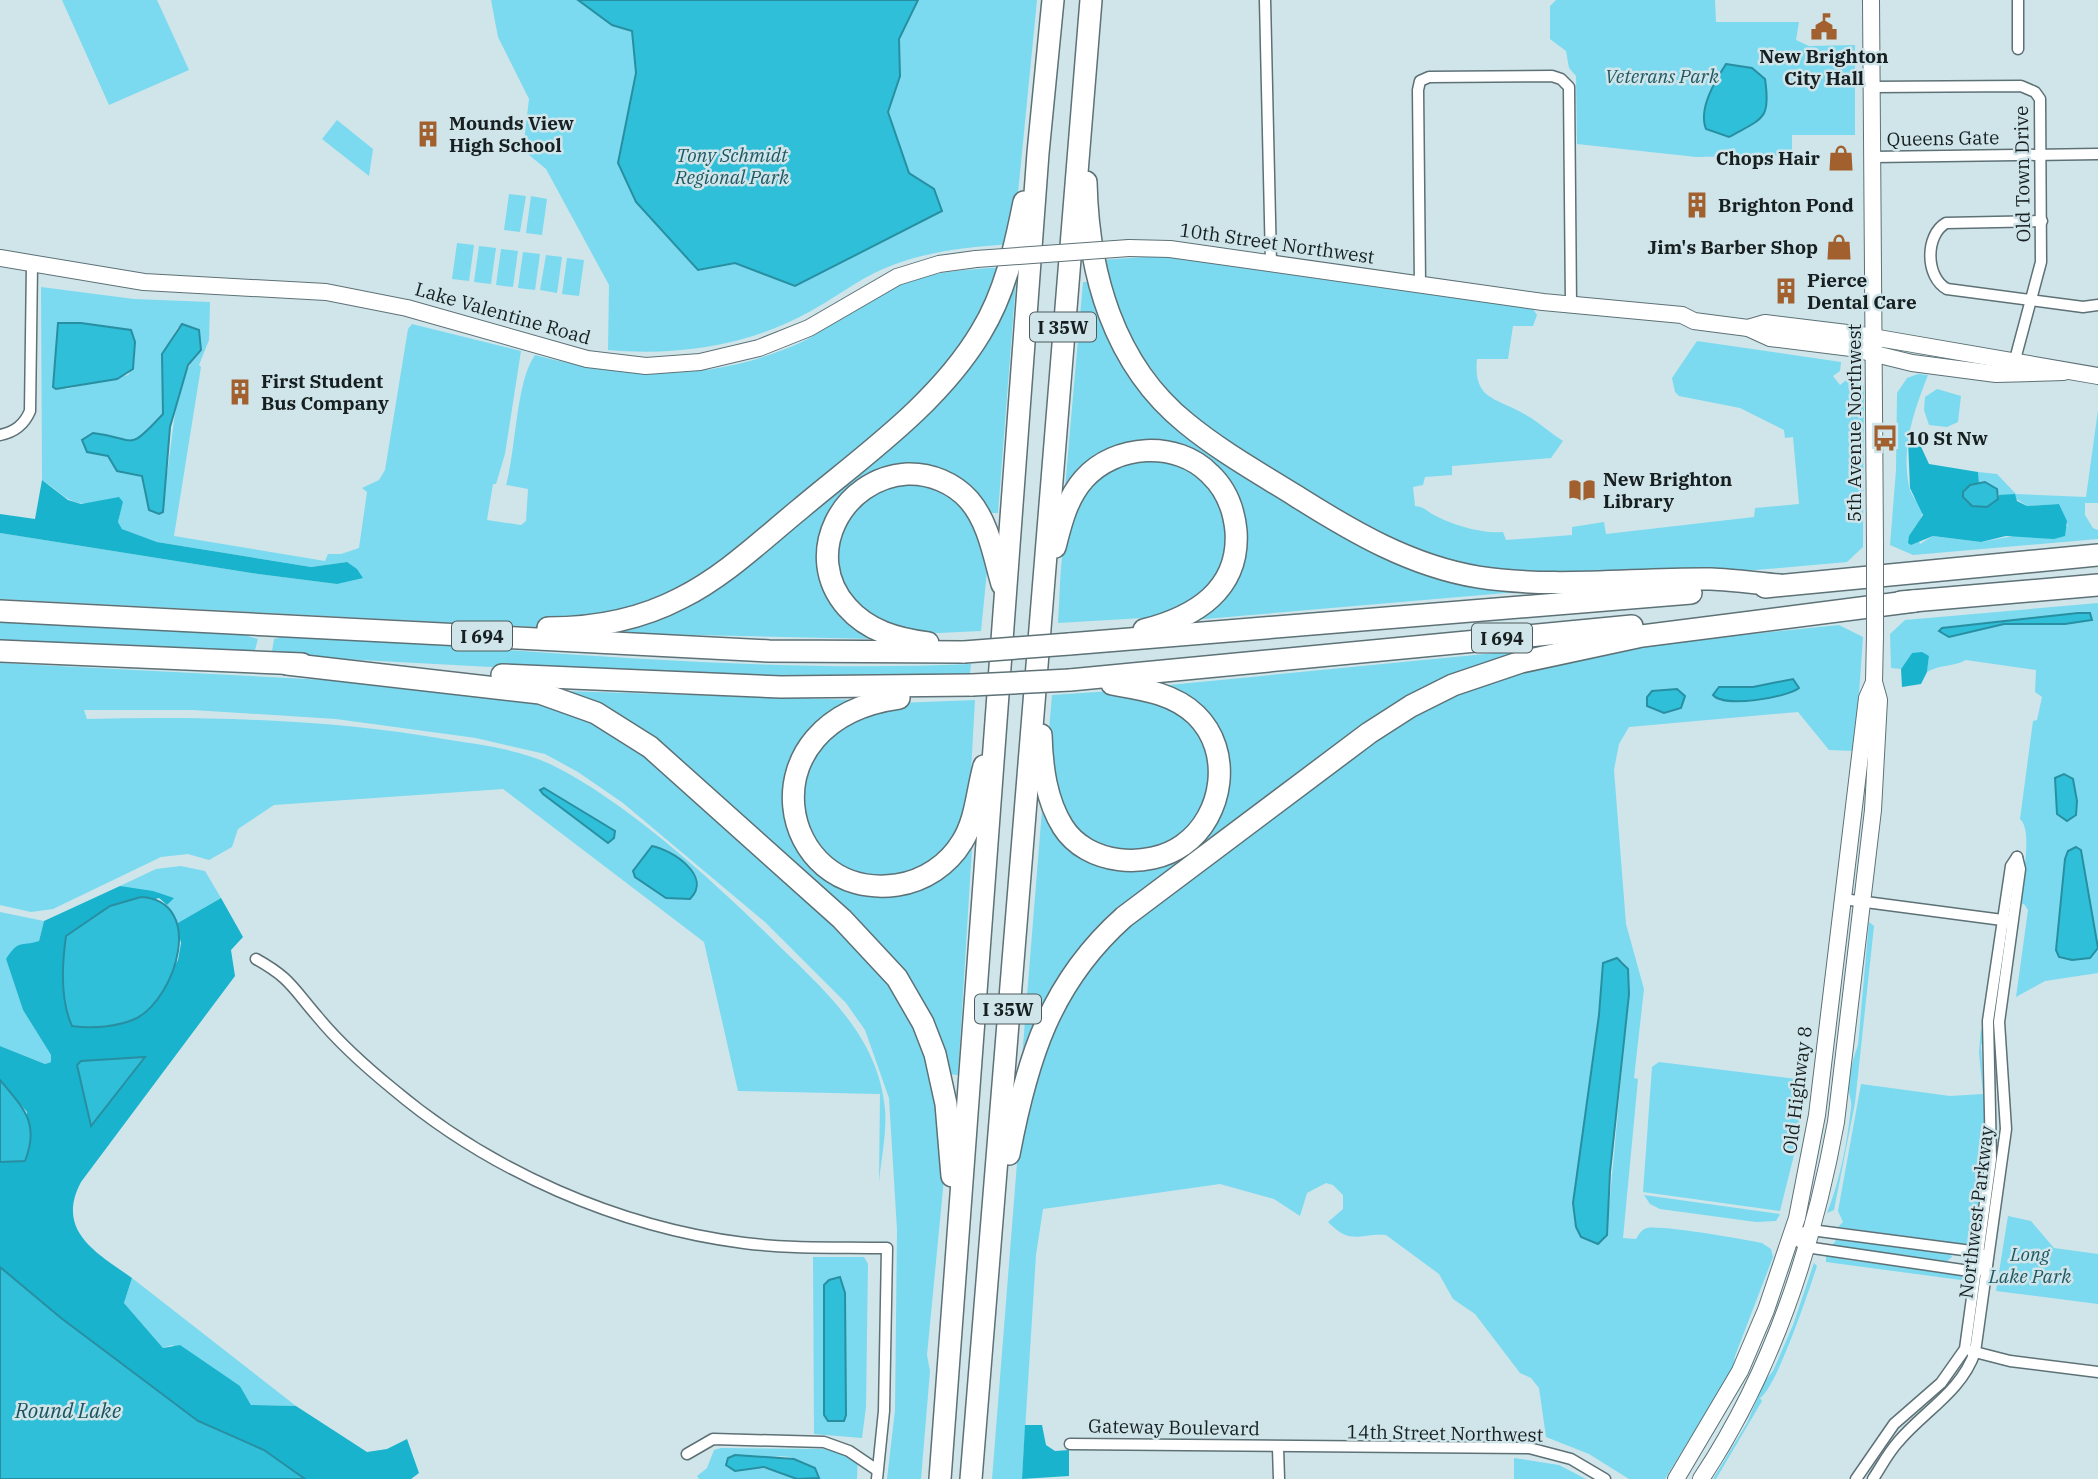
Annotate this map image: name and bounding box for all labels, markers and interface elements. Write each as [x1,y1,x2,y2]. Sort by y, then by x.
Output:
public building icon: New Brighton City Hall [1809,12,1839,42]
place label: New Brighton City Hall [1759,44,1889,90]
park label: Veterans Park [1605,64,1720,88]
street label: Old Town Drive [2009,105,2035,243]
place label: Mounds View High School [449,111,575,157]
building icon: Mounds View High School [413,119,443,149]
street label: Queens Gate [1887,125,1999,151]
park label: Tony Schmidt Regional Park [674,143,790,189]
shop icon: Chops Hair [1826,143,1856,173]
place label: Chops Hair [1716,146,1821,170]
building icon: Brighton Pond [1682,190,1712,220]
place label: Brighton Pond [1718,193,1854,217]
street label: 10th Street Northwest [1178,217,1376,269]
shop icon: Jim's Barber Shop [1824,232,1854,262]
place label: Jim's Barber Shop [1648,235,1818,259]
place label: Pierce Dental Care [1807,268,1917,314]
street label: Lake Valentine Road [412,276,594,350]
building icon: Pierce Dental Care [1771,276,1801,306]
road number: I 35W [1030,312,1096,342]
street label: 5th Avenue Northwest [1842,323,1866,522]
place label: First Student Bus Company [261,369,389,415]
building icon: First Student Bus Company [225,377,255,407]
bus stop icon: 10 St Nw [1870,423,1900,453]
place label: 10 St Nw [1906,426,1988,450]
place label: New Brighton Library [1603,467,1733,513]
library icon: New Brighton Library [1567,475,1597,505]
road number: I 694 [452,622,512,650]
road number: I 694 [1472,624,1532,652]
road number: I 35W [975,994,1041,1024]
street label: Old Highway 8 [1777,1025,1817,1155]
street label: Northwest Parkway [1953,1123,1999,1300]
park label: Long Lake Park [1988,1242,2072,1288]
water label: Round Lake [14,1396,122,1424]
street label: Gateway Boulevard [1088,1414,1260,1440]
street label: 14th Street Northwest [1347,1419,1544,1447]

